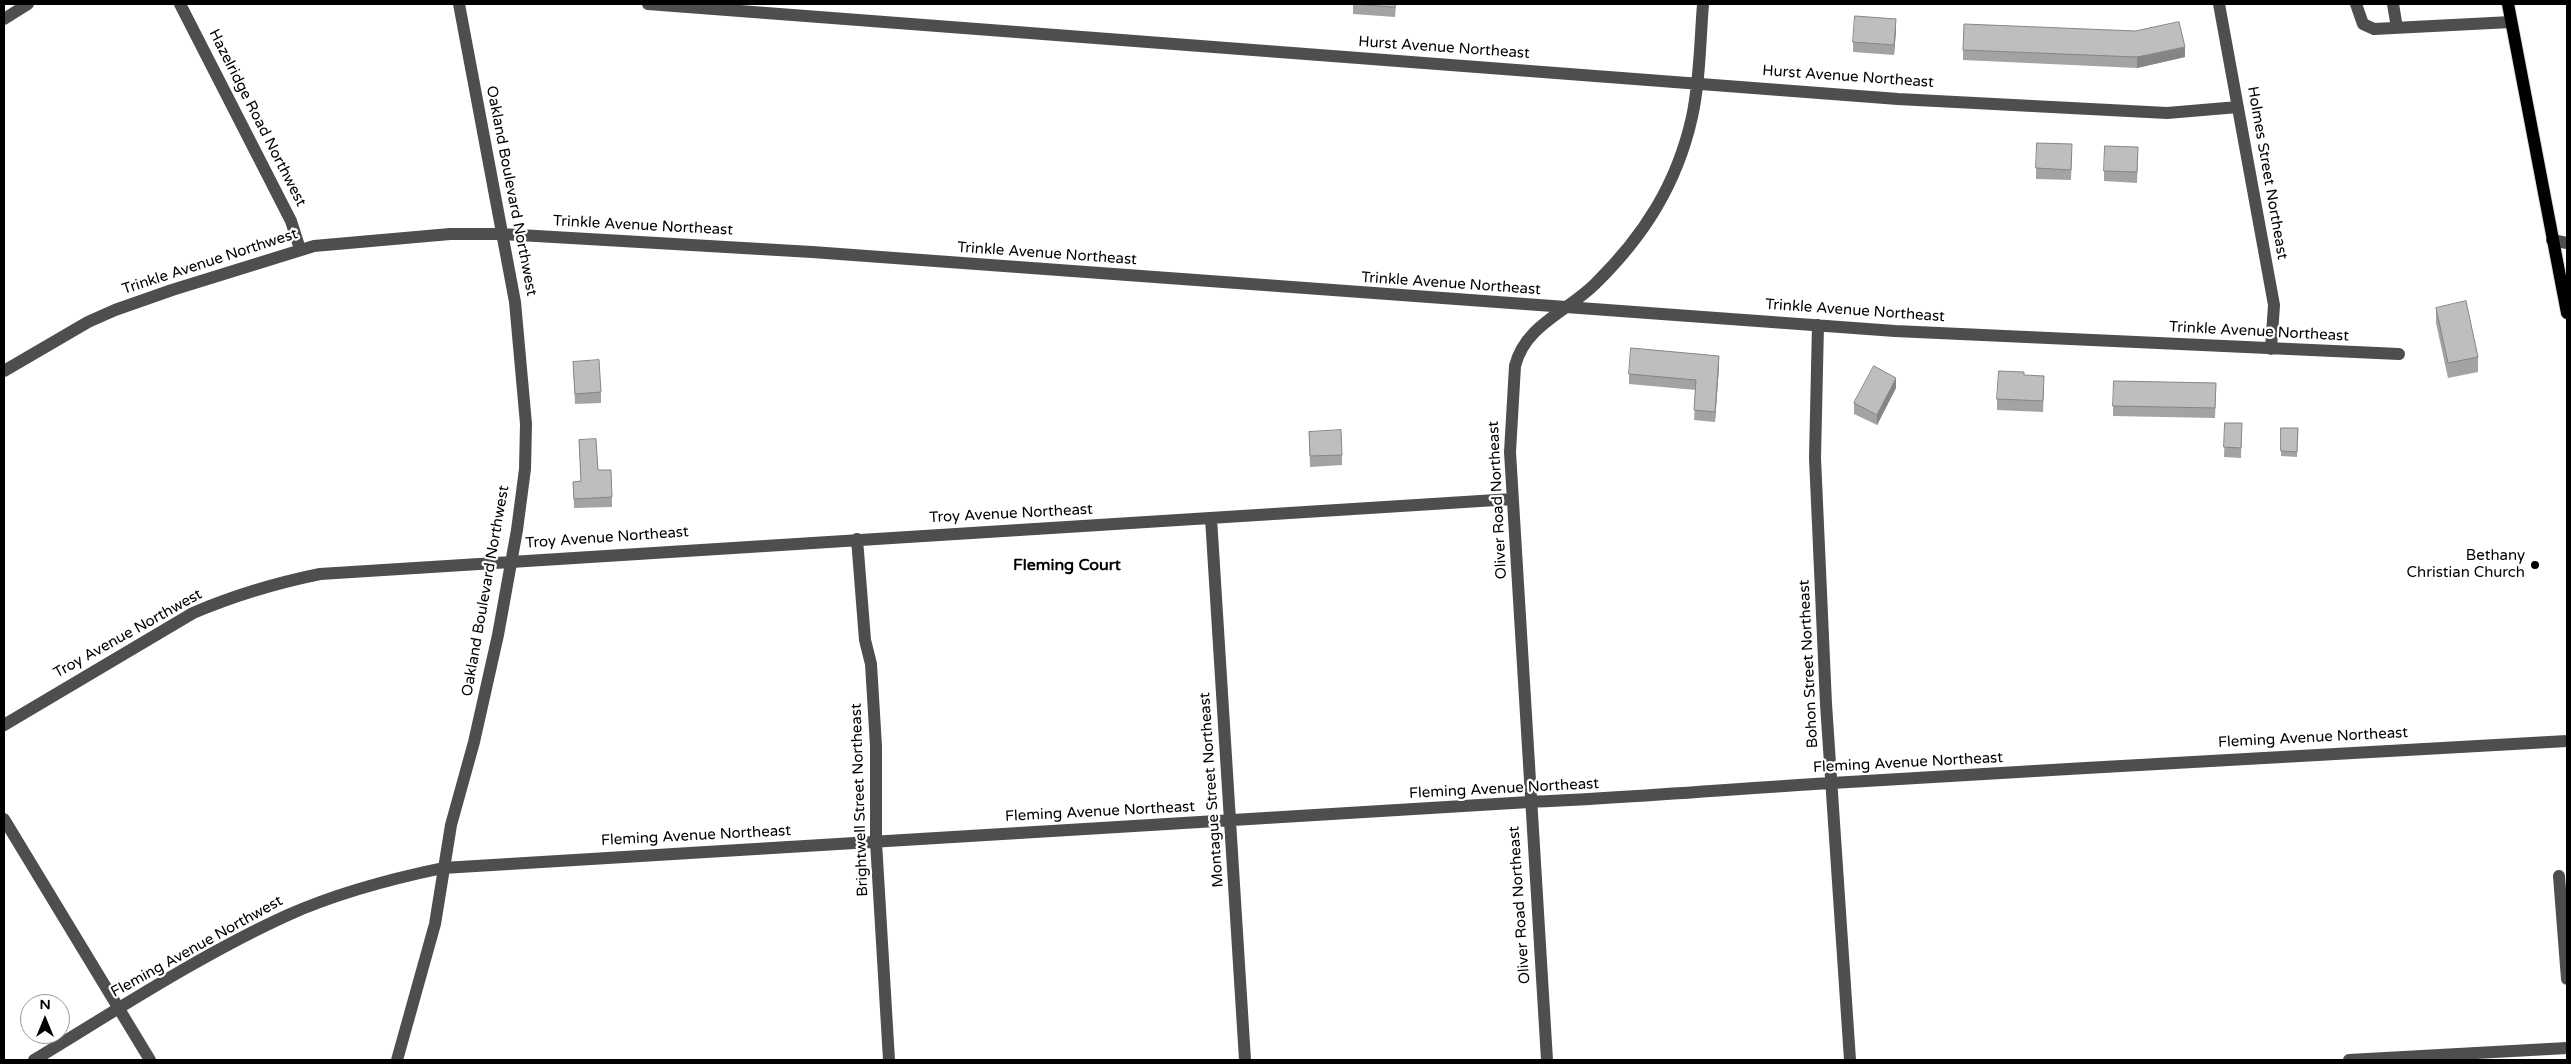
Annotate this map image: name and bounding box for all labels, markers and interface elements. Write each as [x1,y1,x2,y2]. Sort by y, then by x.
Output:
street label: Hazelridge Road Northwest [204,26,310,210]
street label: Hurst Avenue Northeast [1358,33,1530,63]
street label: Hurst Avenue Northeast [1762,62,1934,92]
street label: Oakland Boulevard Northwest [482,84,540,298]
street label: Holmes Street Northeast [2243,85,2291,261]
street label: Trinkle Avenue Northeast [553,212,733,240]
street label: Trinkle Avenue Northwest [120,225,300,299]
street label: Trinkle Avenue Northeast [957,239,1137,269]
street label: Trinkle Avenue Northeast [1361,269,1541,299]
street label: Trinkle Avenue Northeast [1765,296,1945,326]
street label: Trinkle Avenue Northeast [2169,318,2349,346]
street label: Oliver Road Northeast [1485,420,1511,580]
street label: Oakland Boulevard Northwest [459,484,513,698]
street label: Troy Avenue Northeast [929,501,1093,527]
street label: Troy Avenue Northeast [525,523,689,553]
place label: Bethany Christian Church [2407,547,2525,582]
district label: Fleming Court [1013,556,1121,576]
marker: Bethany Christian Church [2529,559,2541,571]
street label: Bohon Street Northeast [1796,579,1822,749]
street label: Troy Avenue Northwest [51,586,205,682]
street label: Montague Street Northeast [1196,692,1228,888]
street label: Brightwell Street Northeast [848,703,872,897]
street label: Fleming Avenue Northeast [2218,724,2408,752]
street label: Fleming Avenue Northeast [1813,749,2003,777]
street label: Fleming Avenue Northeast [1409,775,1599,803]
street label: Fleming Avenue Northeast [1005,798,1195,826]
street label: Fleming Avenue Northeast [601,822,791,850]
street label: Oliver Road Northeast [1505,825,1535,985]
street label: Fleming Avenue Northwest [108,892,286,1002]
north arrow [20,994,70,1044]
text: N [39,996,51,1013]

